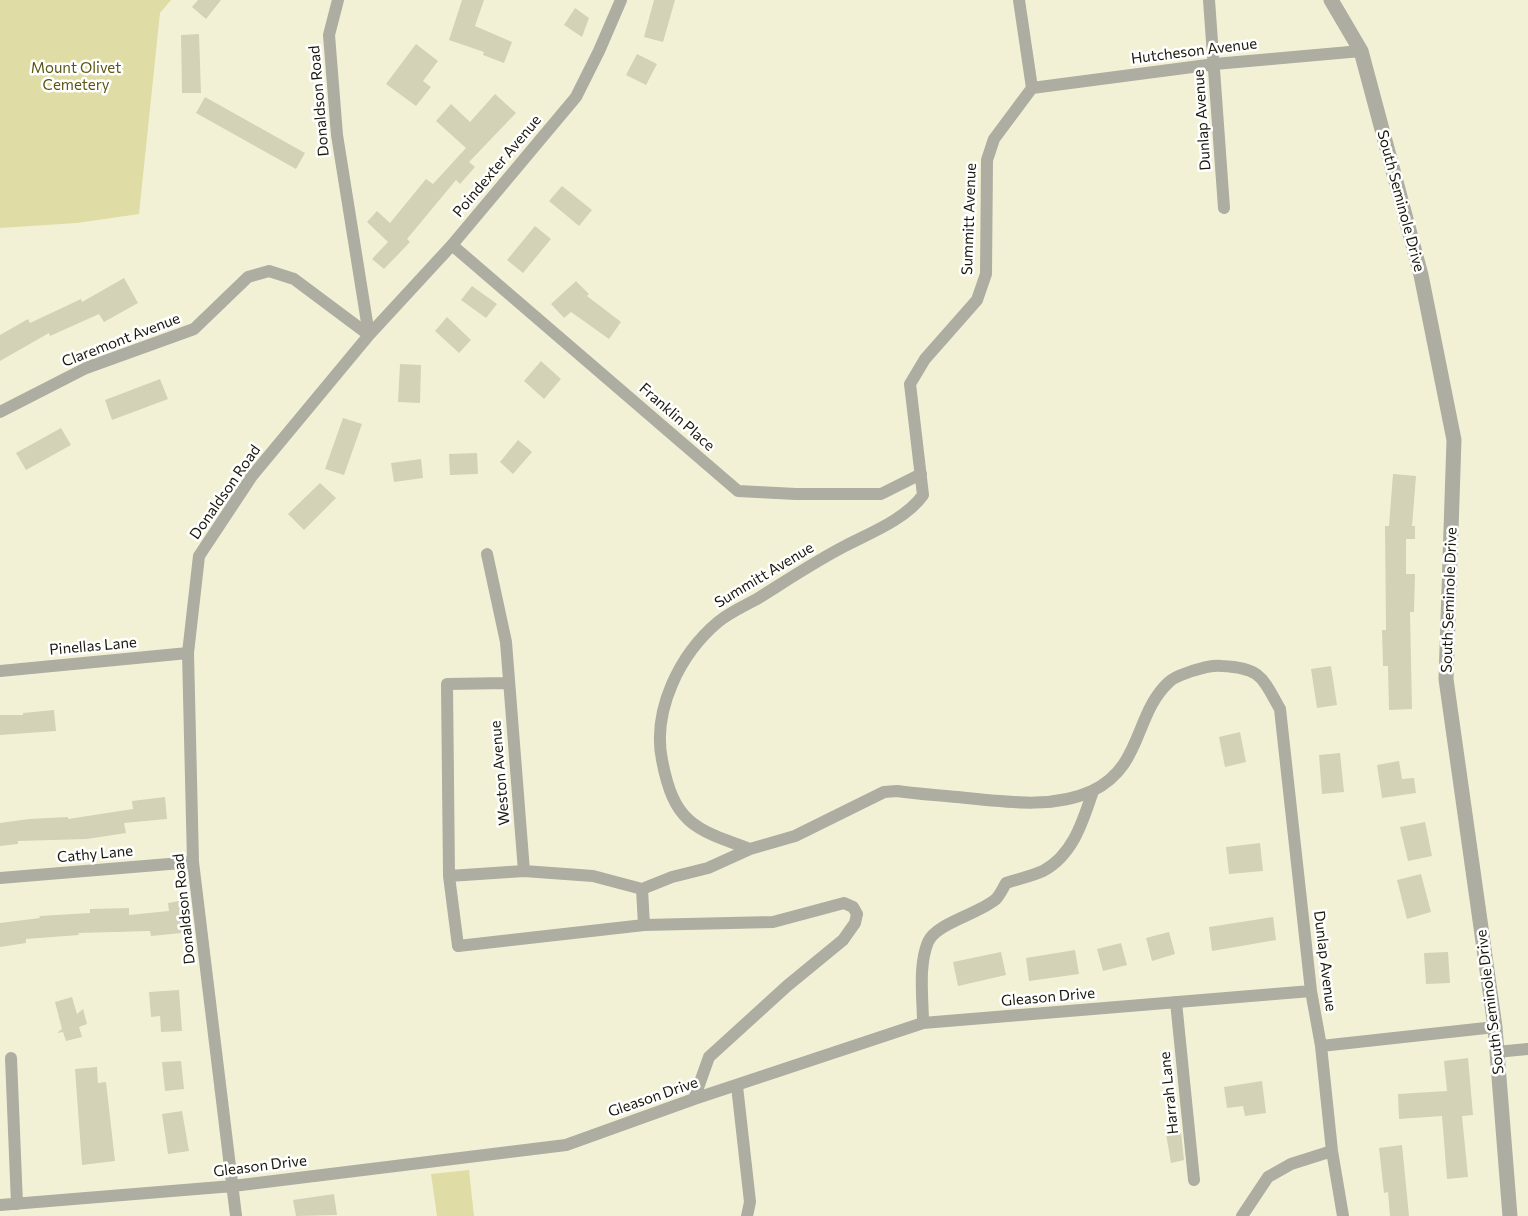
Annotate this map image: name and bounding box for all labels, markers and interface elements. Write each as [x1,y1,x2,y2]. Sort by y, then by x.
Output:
street label: Hutcheson Avenue [1130,34,1258,68]
street label: Donaldson Road [305,45,333,157]
park label: Mount Olivet Cemetery [31,59,121,94]
street label: Dunlap Avenue [1189,69,1215,171]
street label: Poindexter Avenue [449,111,545,221]
street label: South Seminole Drive [1373,128,1429,274]
street label: Summitt Avenue [958,163,980,275]
street label: Claremont Avenue [59,309,183,371]
street label: Franklin Place [636,379,718,455]
street label: Donaldson Road [186,441,264,543]
street label: South Seminole Drive [1437,527,1461,673]
street label: Summitt Avenue [711,538,817,612]
street label: Pinellas Lane [48,633,138,659]
street label: Weston Avenue [486,720,514,826]
street label: Cathy Lane [56,842,134,866]
street label: Donaldson Road [169,853,199,965]
street label: Dunlap Avenue [1310,910,1340,1012]
street label: South Seminole Drive [1472,929,1508,1075]
street label: Gleason Drive [1000,984,1096,1010]
street label: Harrah Lane [1156,1051,1182,1135]
street label: Gleason Drive [606,1073,700,1121]
street label: Gleason Drive [212,1151,308,1181]

